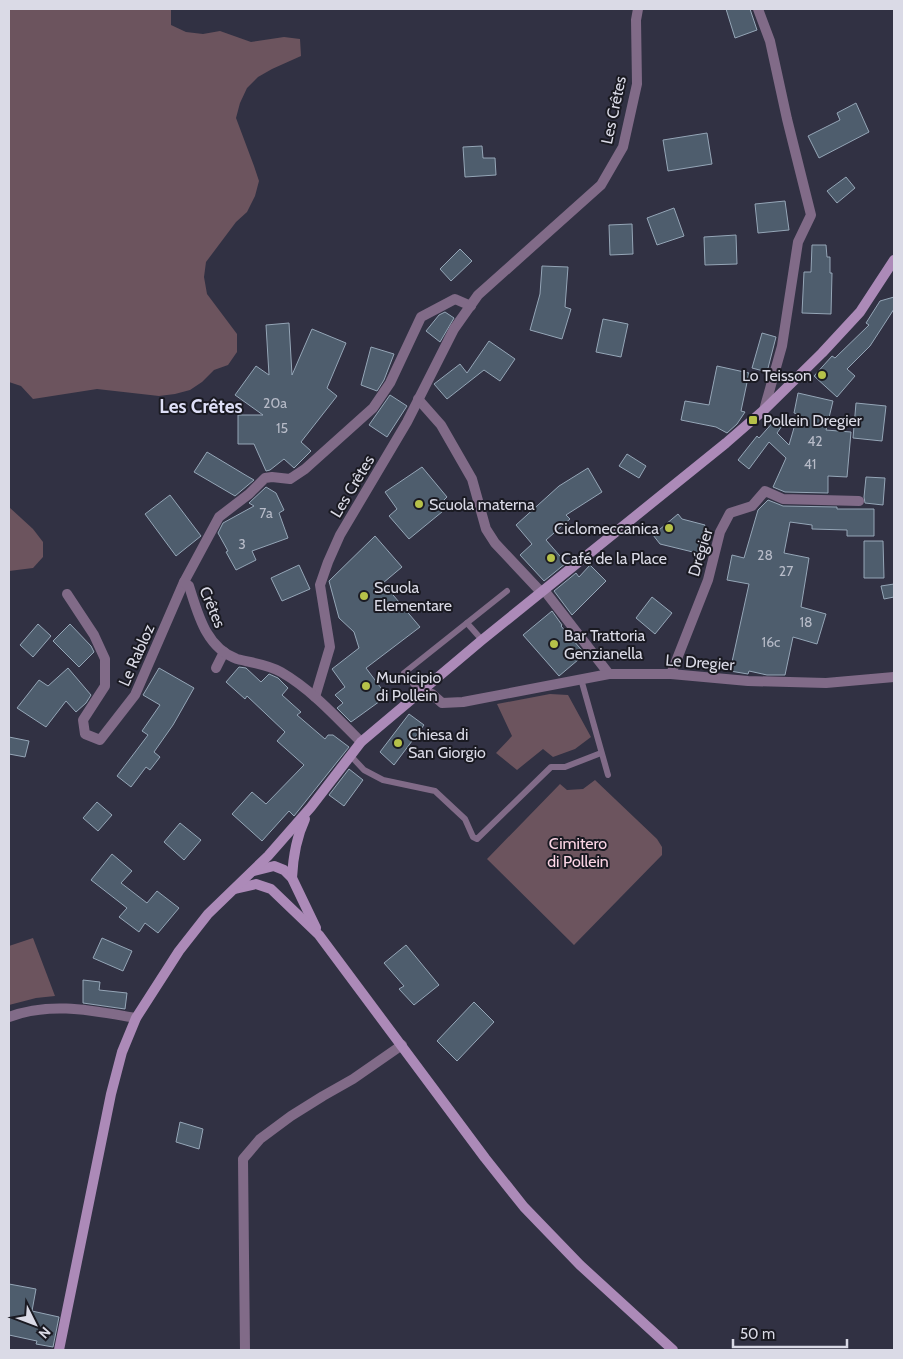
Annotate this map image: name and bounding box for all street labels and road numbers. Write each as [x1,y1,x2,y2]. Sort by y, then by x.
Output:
street label: Les Crêtes [597,74,630,146]
street label: Les Crêtes [326,451,379,521]
street label: Drégier [684,525,717,579]
street label: Crêtes [195,584,230,631]
street label: Le Rabloz [114,621,159,689]
street label: Le Dregier [665,651,736,674]

